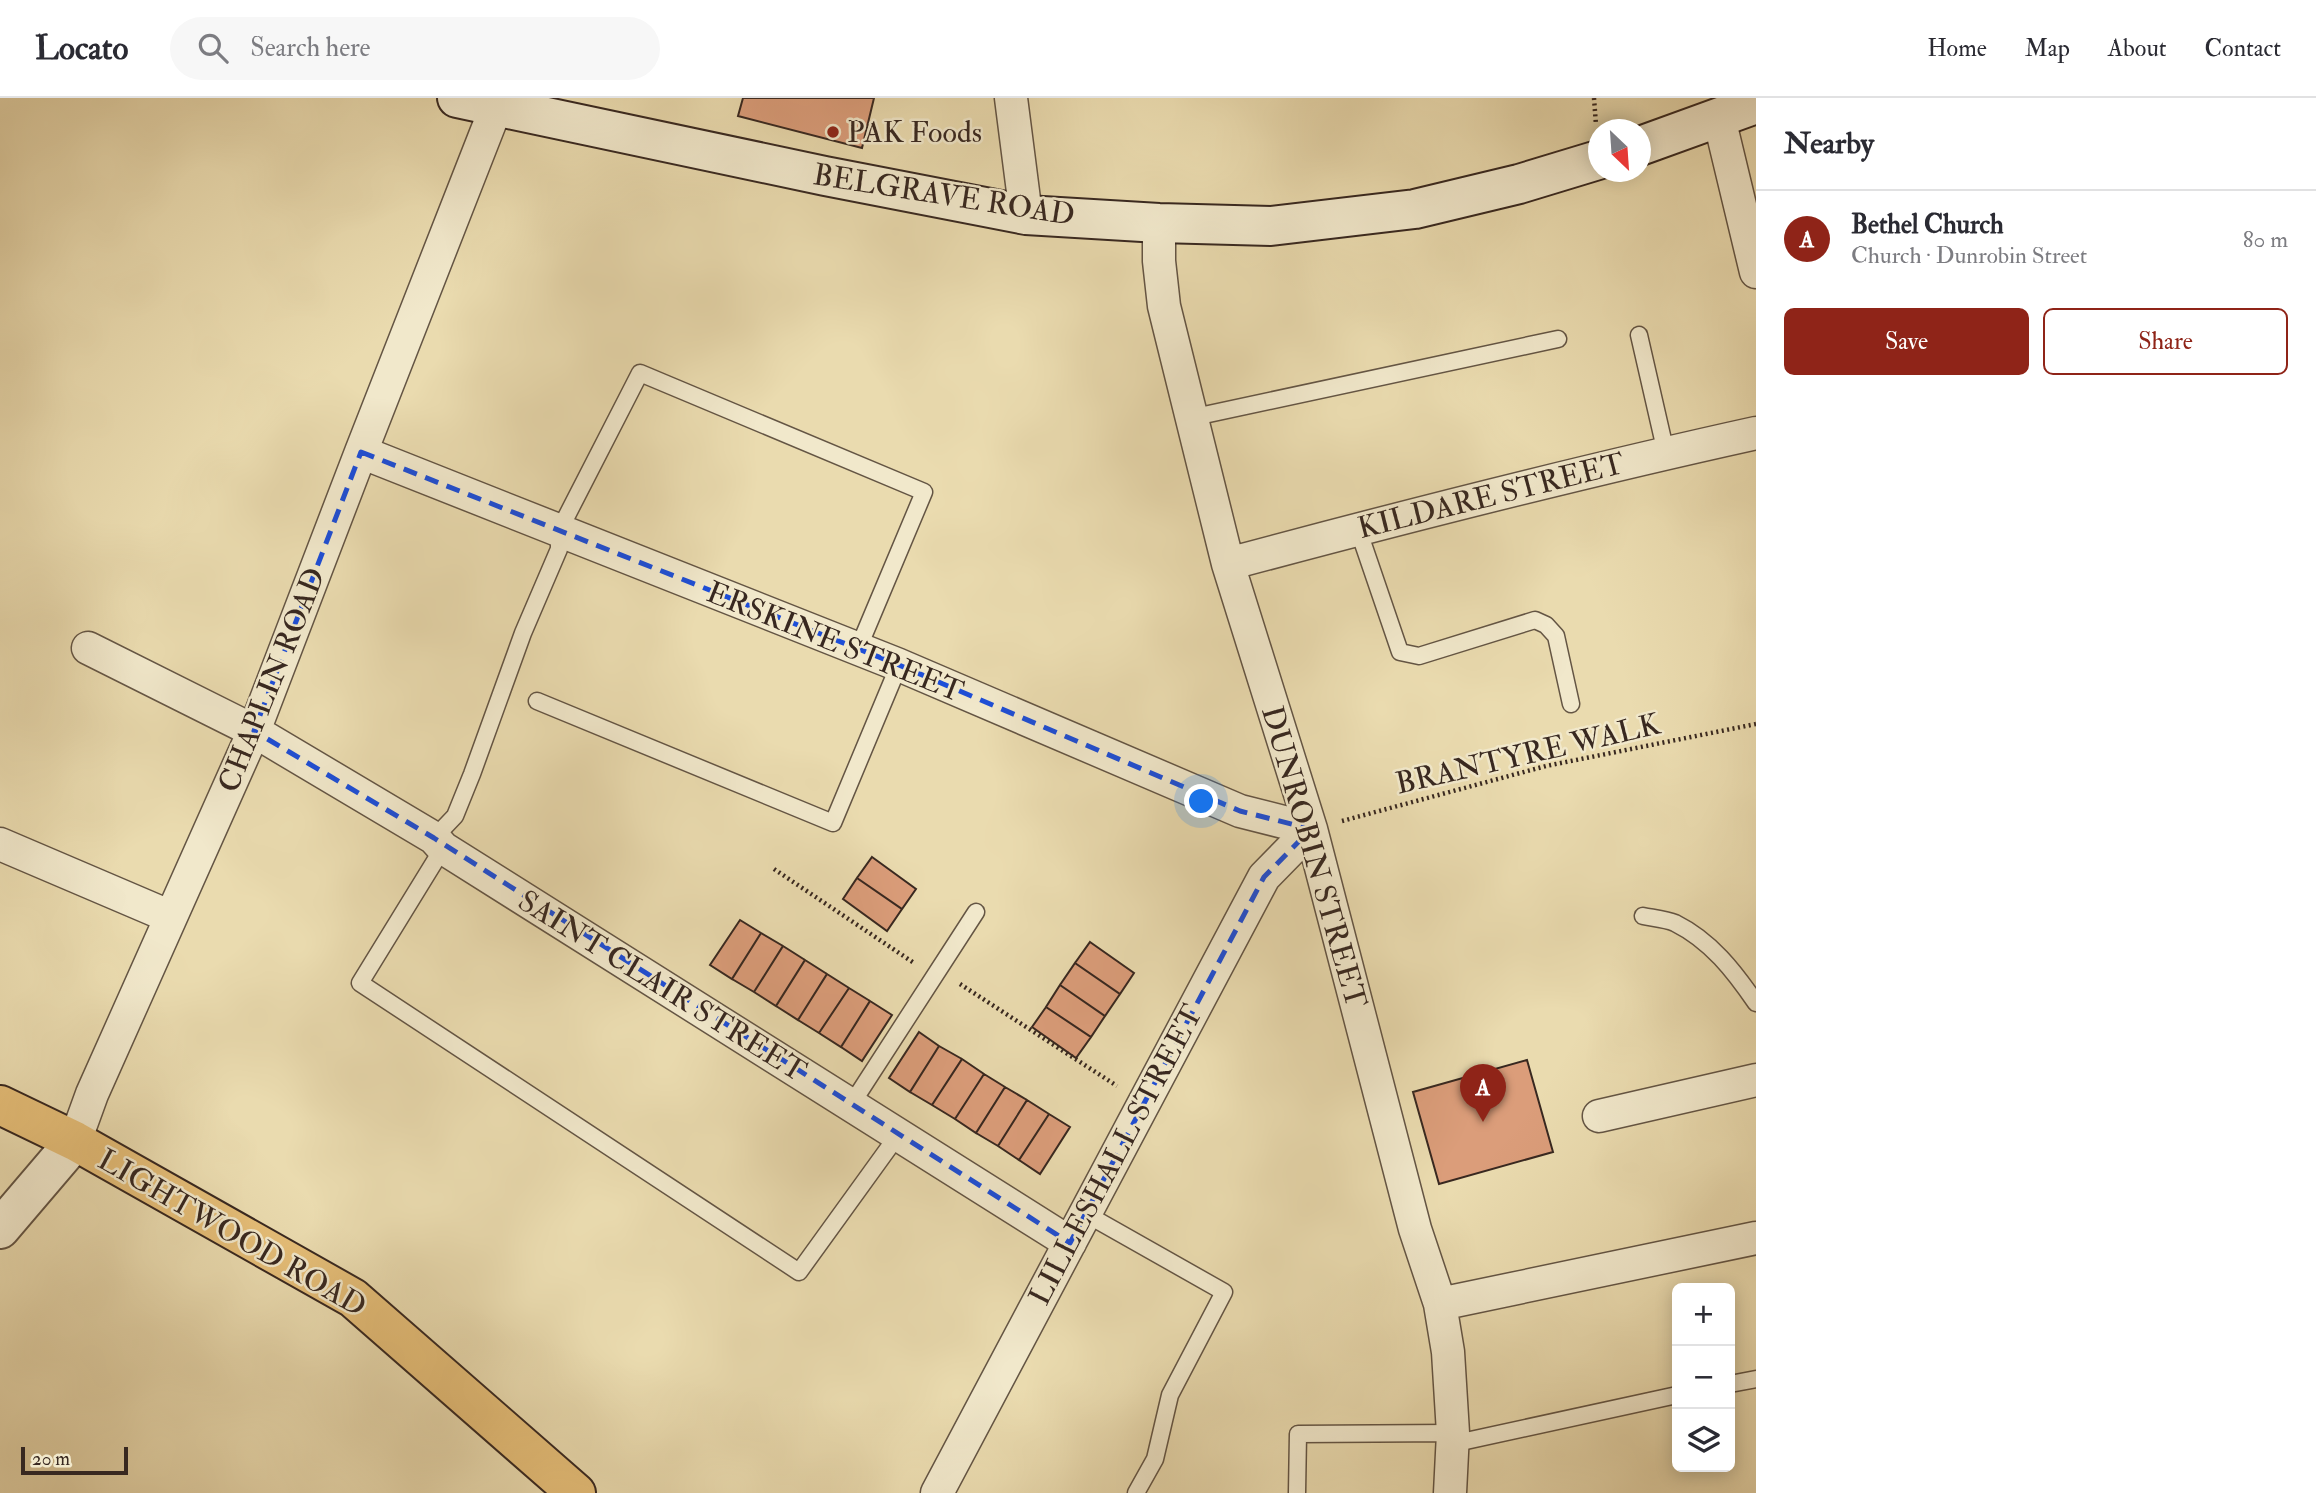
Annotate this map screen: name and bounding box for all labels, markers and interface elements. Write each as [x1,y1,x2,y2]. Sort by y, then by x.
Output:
search box [170,17,660,80]
text: Locato [35,28,128,69]
icon: search [194,29,232,67]
text: Search here [250,32,370,64]
text: Home [1927,33,1987,64]
text: Map [2025,33,2070,64]
text: About [2108,33,2167,64]
text: Contact [2205,33,2281,64]
place label: PAK Foods [847,114,982,151]
north arrow [1588,119,1651,182]
marker: PAK Foods [825,124,841,140]
text: Nearby [1784,125,1874,162]
street label: BELGRAVE ROAD [811,156,1077,234]
text: Bethel Church [1851,209,2004,241]
text: A [1800,225,1814,254]
text: 80 m [2243,225,2288,254]
text: Church · Dunrobin Street [1851,241,2087,270]
button: Save [1784,308,2029,375]
button: Share [2043,308,2288,375]
street label: KILDARE STREET [1354,445,1628,547]
street label: CHAPLIN ROAD [210,562,334,798]
street label: ERSKINE STREET [701,574,969,710]
street label: DUNROBIN STREET [1253,702,1375,1012]
street label: BRANTYRE WALK [1392,705,1665,802]
your location [1184,784,1218,818]
street label: SAINT CLAIR STREET [511,882,813,1090]
street label: LILLESHALL STREET [1021,998,1211,1312]
pin: A [1460,1064,1506,1122]
street label: LIGHTWOOD ROAD [91,1141,373,1325]
map controls [1672,1283,1735,1472]
button: + [1672,1283,1735,1346]
button: − [1672,1346,1735,1409]
button: layers [1672,1409,1735,1472]
scale bar [21,1444,128,1476]
text: 20 m [32,1447,70,1471]

